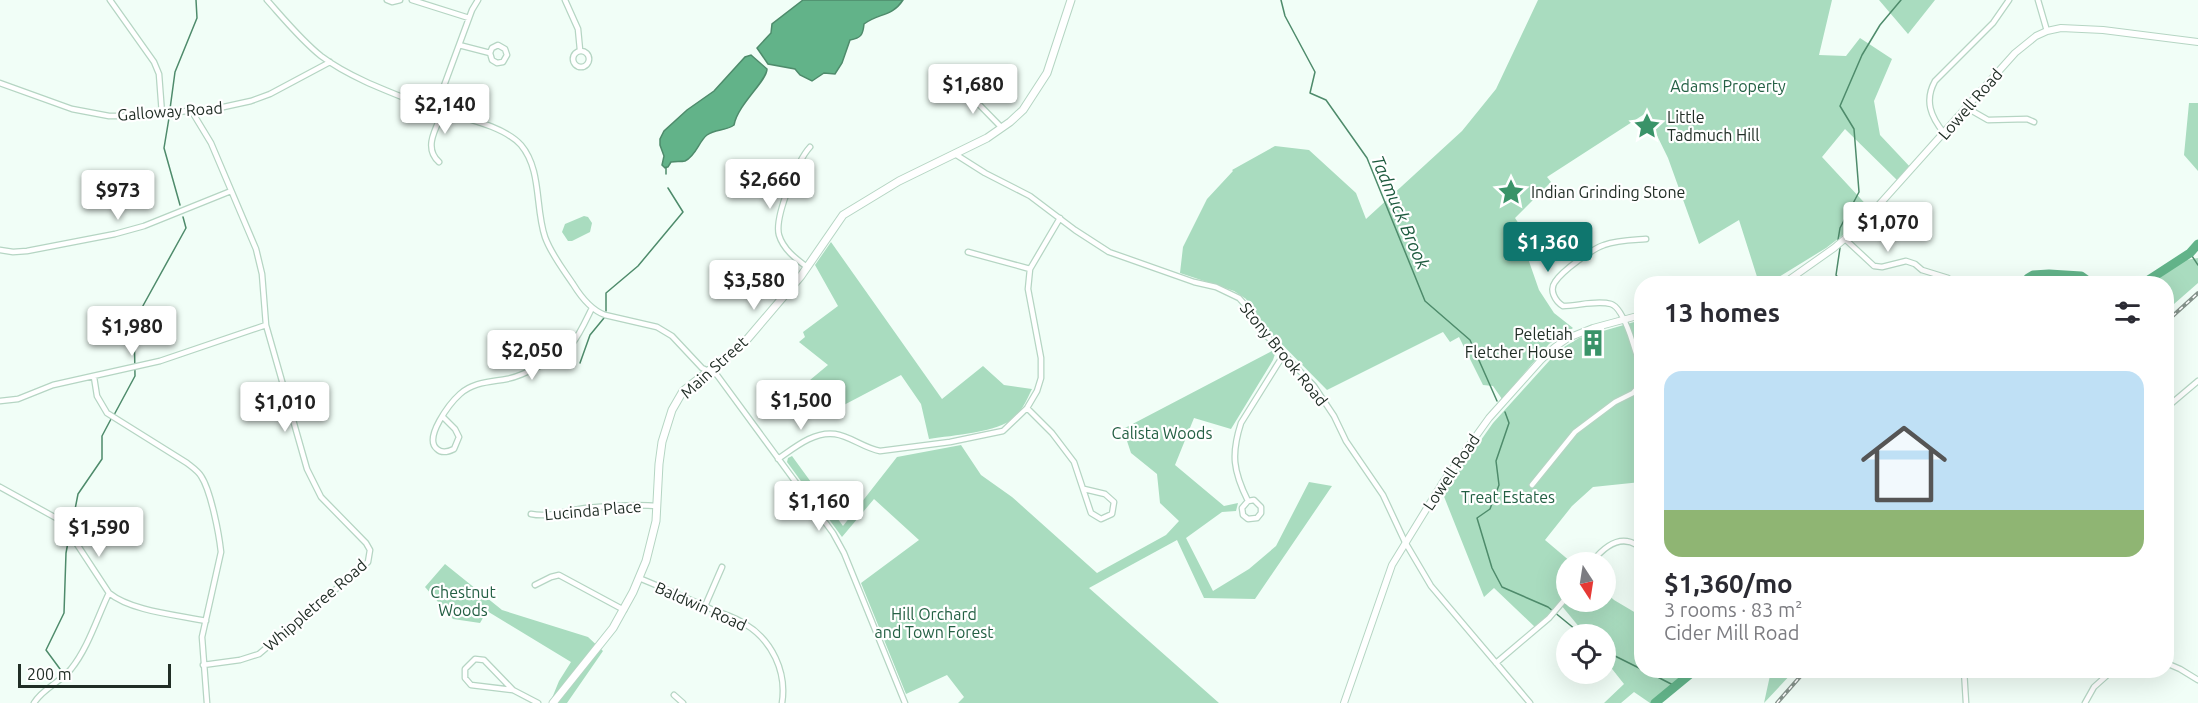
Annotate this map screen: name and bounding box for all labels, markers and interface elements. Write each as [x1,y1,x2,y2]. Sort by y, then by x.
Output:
pin: $1,680 [924,64,1022,115]
street label: Lowell Road [1934,65,2006,143]
text: $1,680 [942,72,1004,95]
park label: Adams Property [1670,77,1786,95]
pin: $2,140 [396,84,494,135]
text: $2,140 [414,92,476,115]
street label: Galloway Road [117,98,223,124]
place label: Little Tadmuch Hill [1667,108,1759,144]
place icon: Little Tadmuch Hill [1632,111,1662,141]
water label: Tadmuck Brook [1368,152,1434,273]
pin: $2,660 [721,159,819,210]
text: $2,660 [739,167,801,190]
pin: $973 [82,170,154,221]
place icon: Indian Grinding Stone [1496,177,1526,207]
text: $973 [95,178,141,201]
place label: Indian Grinding Stone [1531,183,1685,201]
pin: $1,070 [1839,202,1937,253]
text: $1,070 [1857,210,1919,233]
pin: $1,360 [1499,222,1597,273]
text: $1,360 [1517,230,1579,253]
pin: $3,580 [705,260,803,311]
text: $3,580 [723,268,785,291]
icon: filters [2111,296,2144,329]
text: 13 homes [1664,298,1780,327]
street label: Stony Brook Road [1237,299,1331,409]
pin: $1,980 [83,306,181,357]
text: $1,980 [101,314,163,337]
place label: Peletiah Fletcher House [1465,325,1573,361]
building icon: Peletiah Fletcher House [1578,328,1608,358]
pin: $2,050 [483,330,581,381]
street label: Main Street [677,332,752,402]
text: $2,050 [501,338,563,361]
pin: $1,500 [752,380,850,431]
pin: $1,010 [236,382,334,433]
text: $1,500 [770,388,832,411]
text: $1,010 [254,390,316,413]
icon: home [1850,410,1958,518]
park label: Calista Woods [1112,424,1212,442]
street label: Lowell Road [1419,431,1483,513]
pin: $1,160 [770,481,868,532]
park label: Treat Estates [1461,488,1555,506]
text: $1,160 [788,489,850,512]
street label: Lucinda Place [544,497,642,523]
pin: $1,590 [50,507,148,558]
text: $1,590 [68,515,130,538]
north arrow [1556,552,1616,612]
map controls [1556,552,1616,684]
street label: Whippletree Road [260,556,370,654]
text: $1,360/mo [1664,569,1793,598]
street label: Baldwin Road [653,578,749,634]
park label: Chestnut Woods [430,583,496,619]
text: 3 rooms · 83 m² [1664,598,1802,621]
park label: Hill Orchard and Town Forest [875,605,994,641]
text: Cider Mill Road [1664,621,1799,644]
button: locate [1556,624,1616,684]
scale bar [18,661,171,688]
text: 200 m [27,665,72,683]

